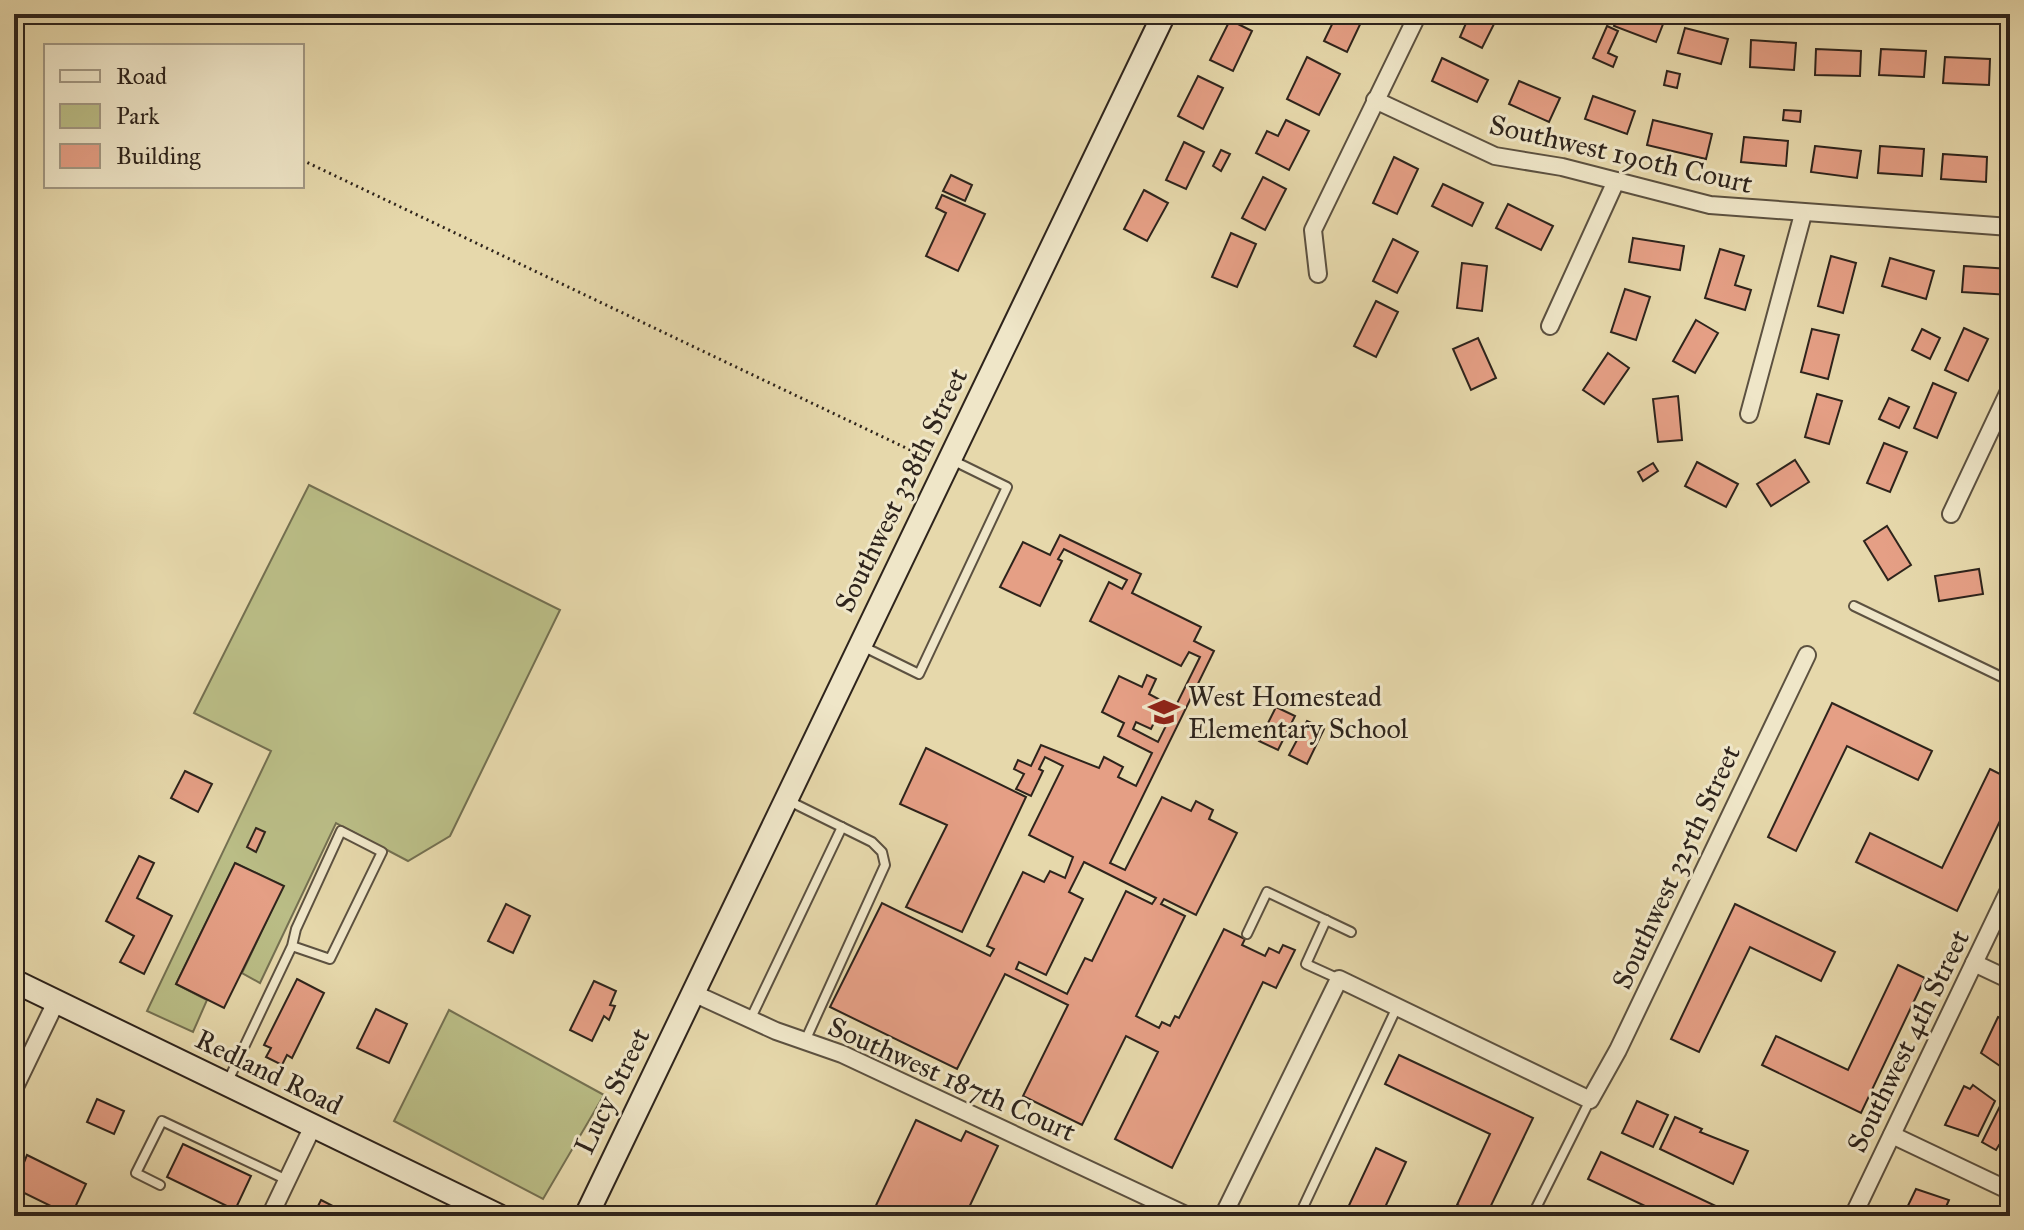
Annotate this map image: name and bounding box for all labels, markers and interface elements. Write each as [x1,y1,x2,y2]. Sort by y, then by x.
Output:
legend [44,44,304,188]
text: Road [116,61,167,91]
text: Park [116,101,160,131]
street label: Southwest 190th Court [1486,107,1756,201]
text: Building [116,141,201,171]
street label: Southwest 328th Street [827,362,975,618]
place label: West Homestead Elementary School [1188,679,1409,746]
school or university icon: West Homestead Elementary School [1147,695,1181,729]
street label: Southwest 325th Street [1604,739,1748,995]
street label: Southwest 4th Street [1839,924,1977,1158]
street label: Southwest 187th Court [823,1009,1081,1149]
street label: Redland Road [190,1021,348,1123]
street label: Lucy Street [566,1022,658,1160]

